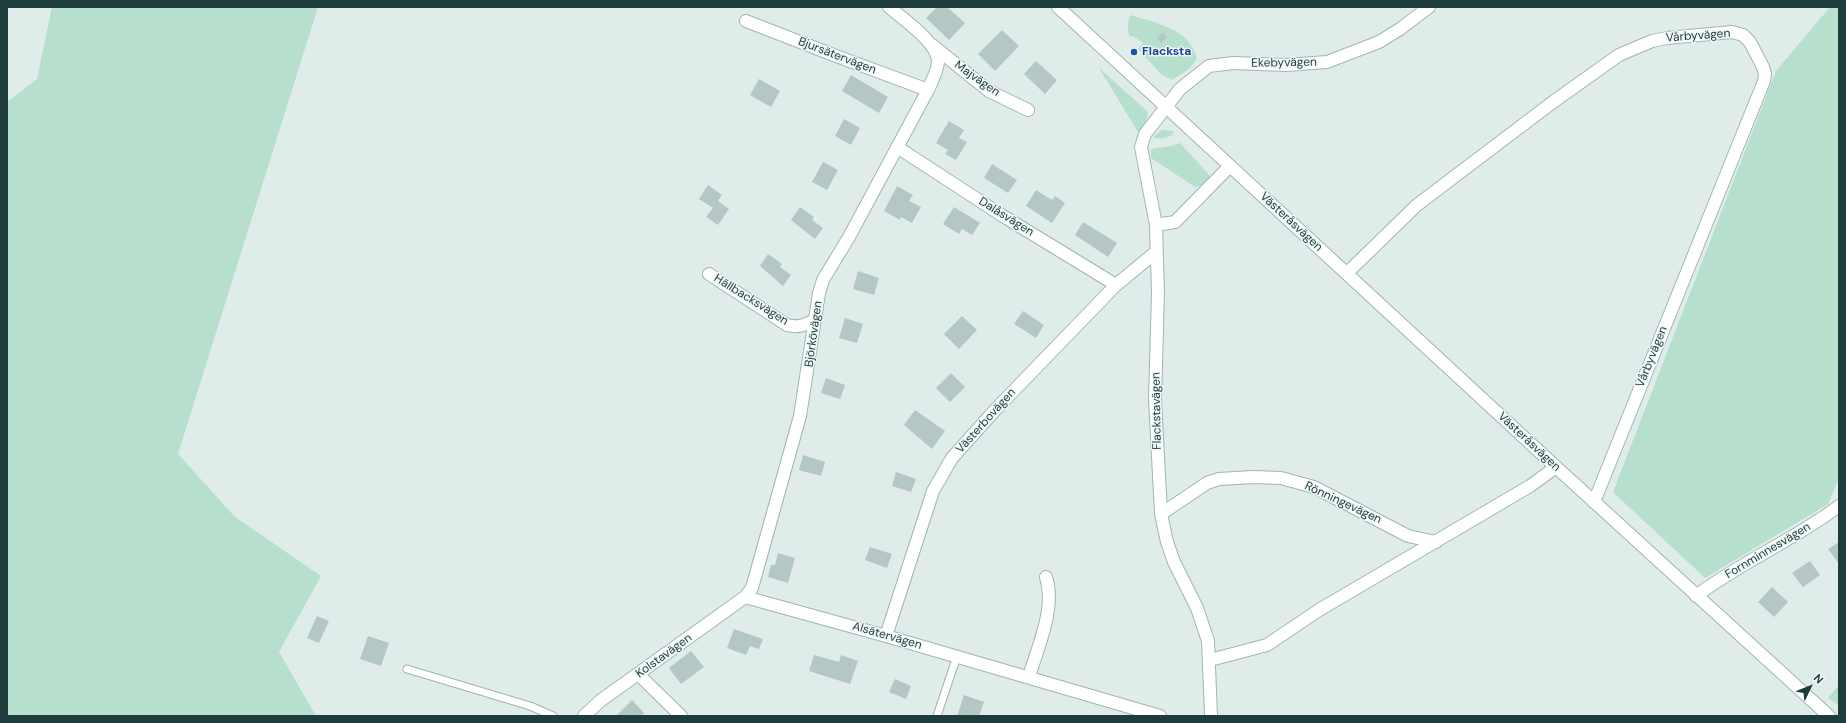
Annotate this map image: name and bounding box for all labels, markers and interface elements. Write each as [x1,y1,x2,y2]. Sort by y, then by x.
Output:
street label: Vårbyvägen [1665,27,1731,45]
street label: Bjursätervägen [796,35,878,77]
place label: Flacksta [1142,45,1191,59]
marker: Flacksta [1129,47,1139,57]
street label: Ekebyvägen [1251,55,1317,71]
street label: Majvägen [951,58,1003,100]
street label: Västeråsvägen [1257,189,1325,255]
street label: Dalåsvägen [976,194,1036,240]
street label: Hällbacksvägen [711,271,791,329]
street label: Björkövägen [802,300,826,368]
street label: Vårbyvägen [1633,324,1671,390]
street label: Flackstavägen [1149,372,1165,450]
street label: Västerbovägen [953,386,1019,456]
street label: Västeråsvägen [1495,409,1563,475]
street label: Rönningevägen [1302,479,1384,527]
street label: Fornminnesvägen [1723,520,1813,582]
street label: Alsätervägen [851,619,923,653]
street label: Kolstavägen [633,631,695,681]
north arrow [1790,667,1830,707]
text: N [1811,671,1827,687]

